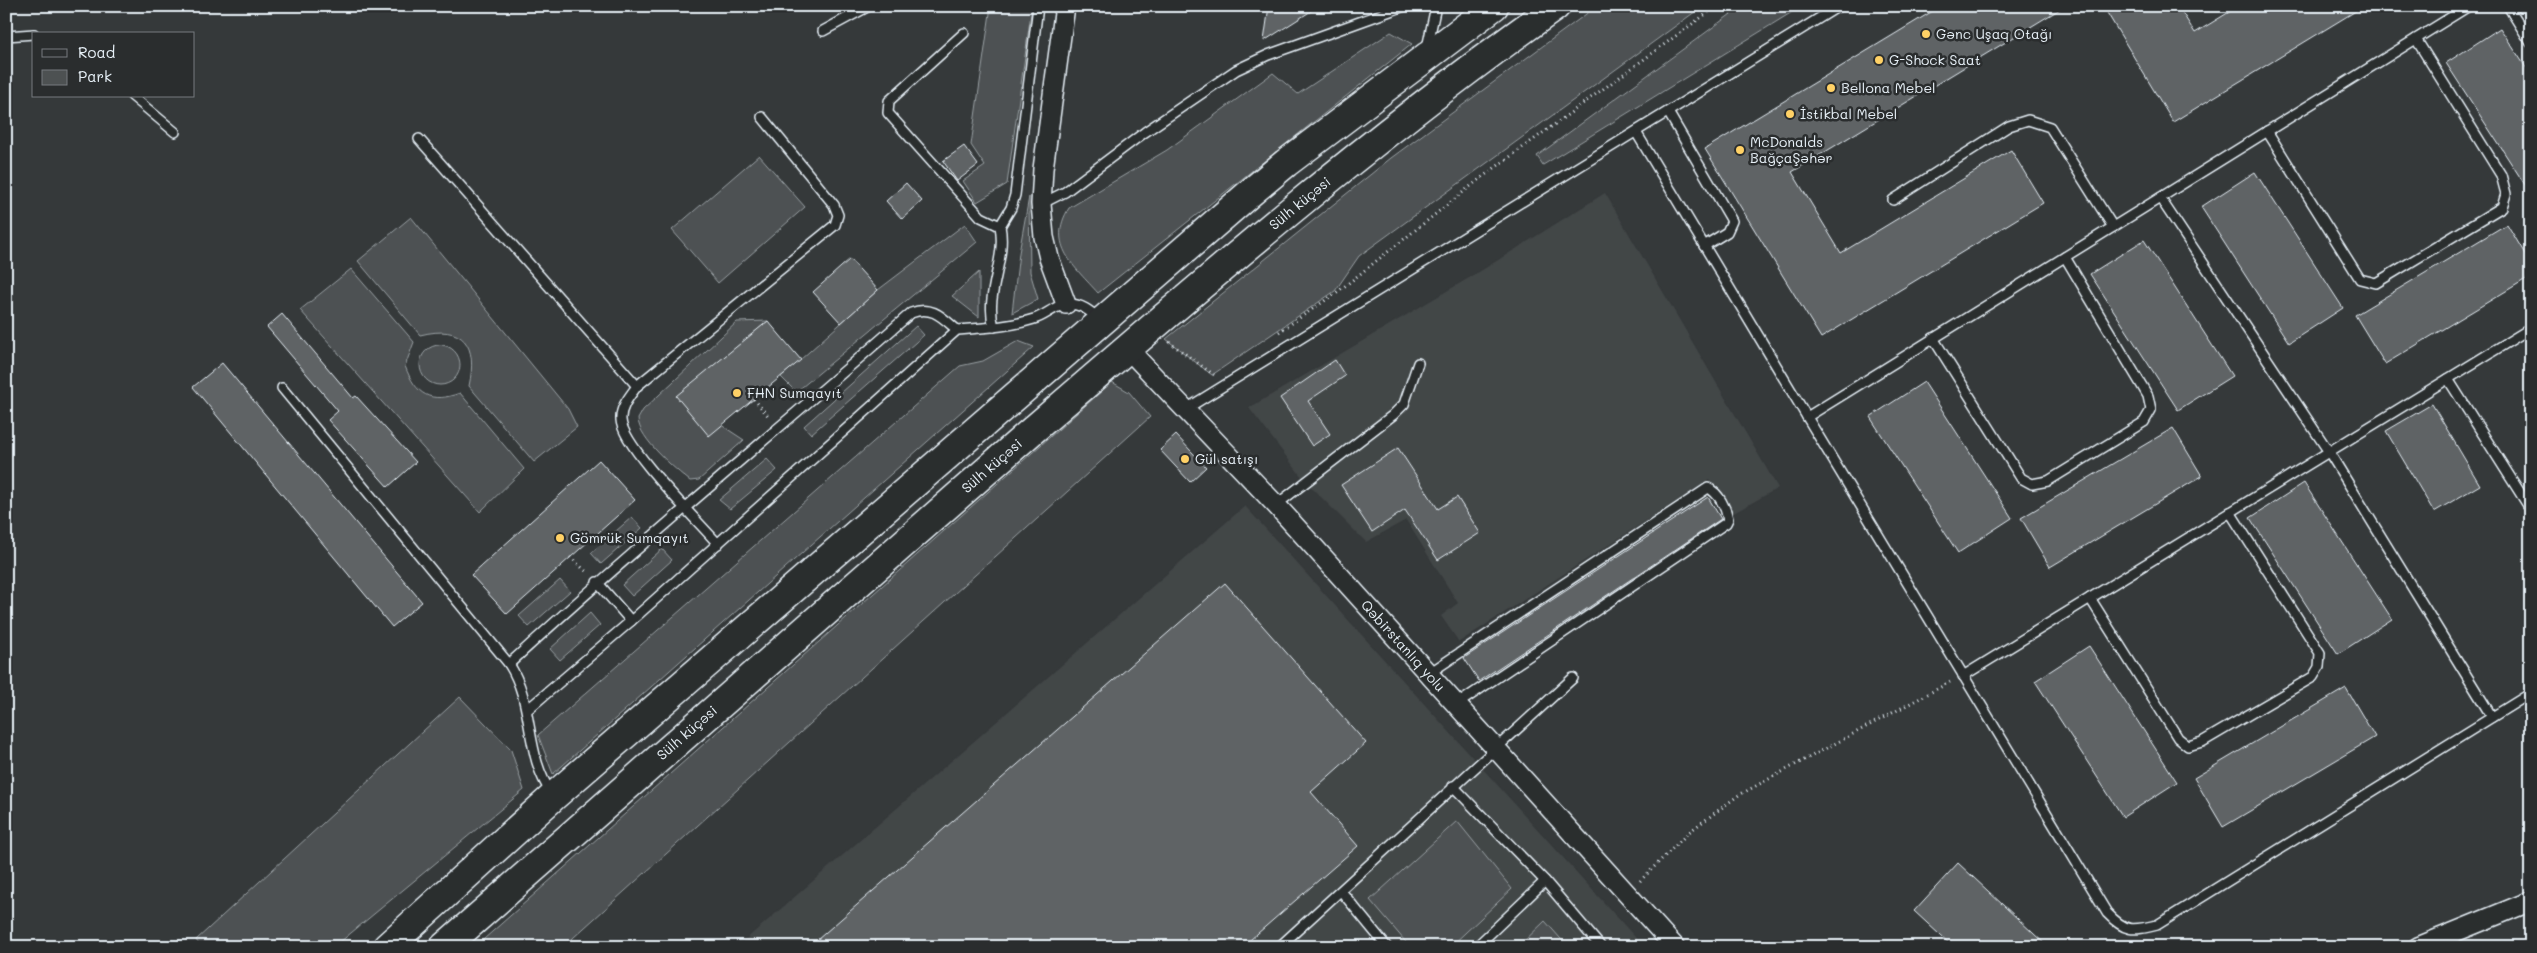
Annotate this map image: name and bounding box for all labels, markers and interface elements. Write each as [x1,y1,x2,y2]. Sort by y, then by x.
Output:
place label: Gənc Uşaq Otağı [1936,24,2052,43]
marker: Gənc Uşaq Otağı [1920,28,1932,40]
legend [32,32,195,98]
text: Road [78,42,115,62]
place label: G-Shock Saat [1889,50,1981,69]
marker: G-Shock Saat [1873,54,1885,66]
text: Park [78,66,112,86]
place label: Bellona Mebel [1841,78,1936,97]
marker: Bellona Mebel [1825,82,1837,94]
place label: İstikbal Mebel [1800,104,1897,123]
marker: İstikbal Mebel [1784,108,1796,120]
place label: McDonalds BağçaŞəhər [1750,132,1833,167]
marker: McDonalds BağçaŞəhər [1734,144,1746,156]
street label: Sülh küçəsi [1265,172,1334,234]
place label: FHN Sumqayıt [747,383,842,402]
marker: FHN Sumqayıt [731,387,743,399]
street label: Sülh küçəsi [957,434,1026,497]
place label: Gül satışı [1195,449,1258,468]
marker: Gül satışı [1179,453,1191,465]
place label: Gömrük Sumqayıt [570,528,689,547]
marker: Gömrük Sumqayıt [554,532,566,544]
street label: Qəbirstanlıq yolu [1357,595,1450,695]
street label: Sülh küçəsi [652,701,721,764]

